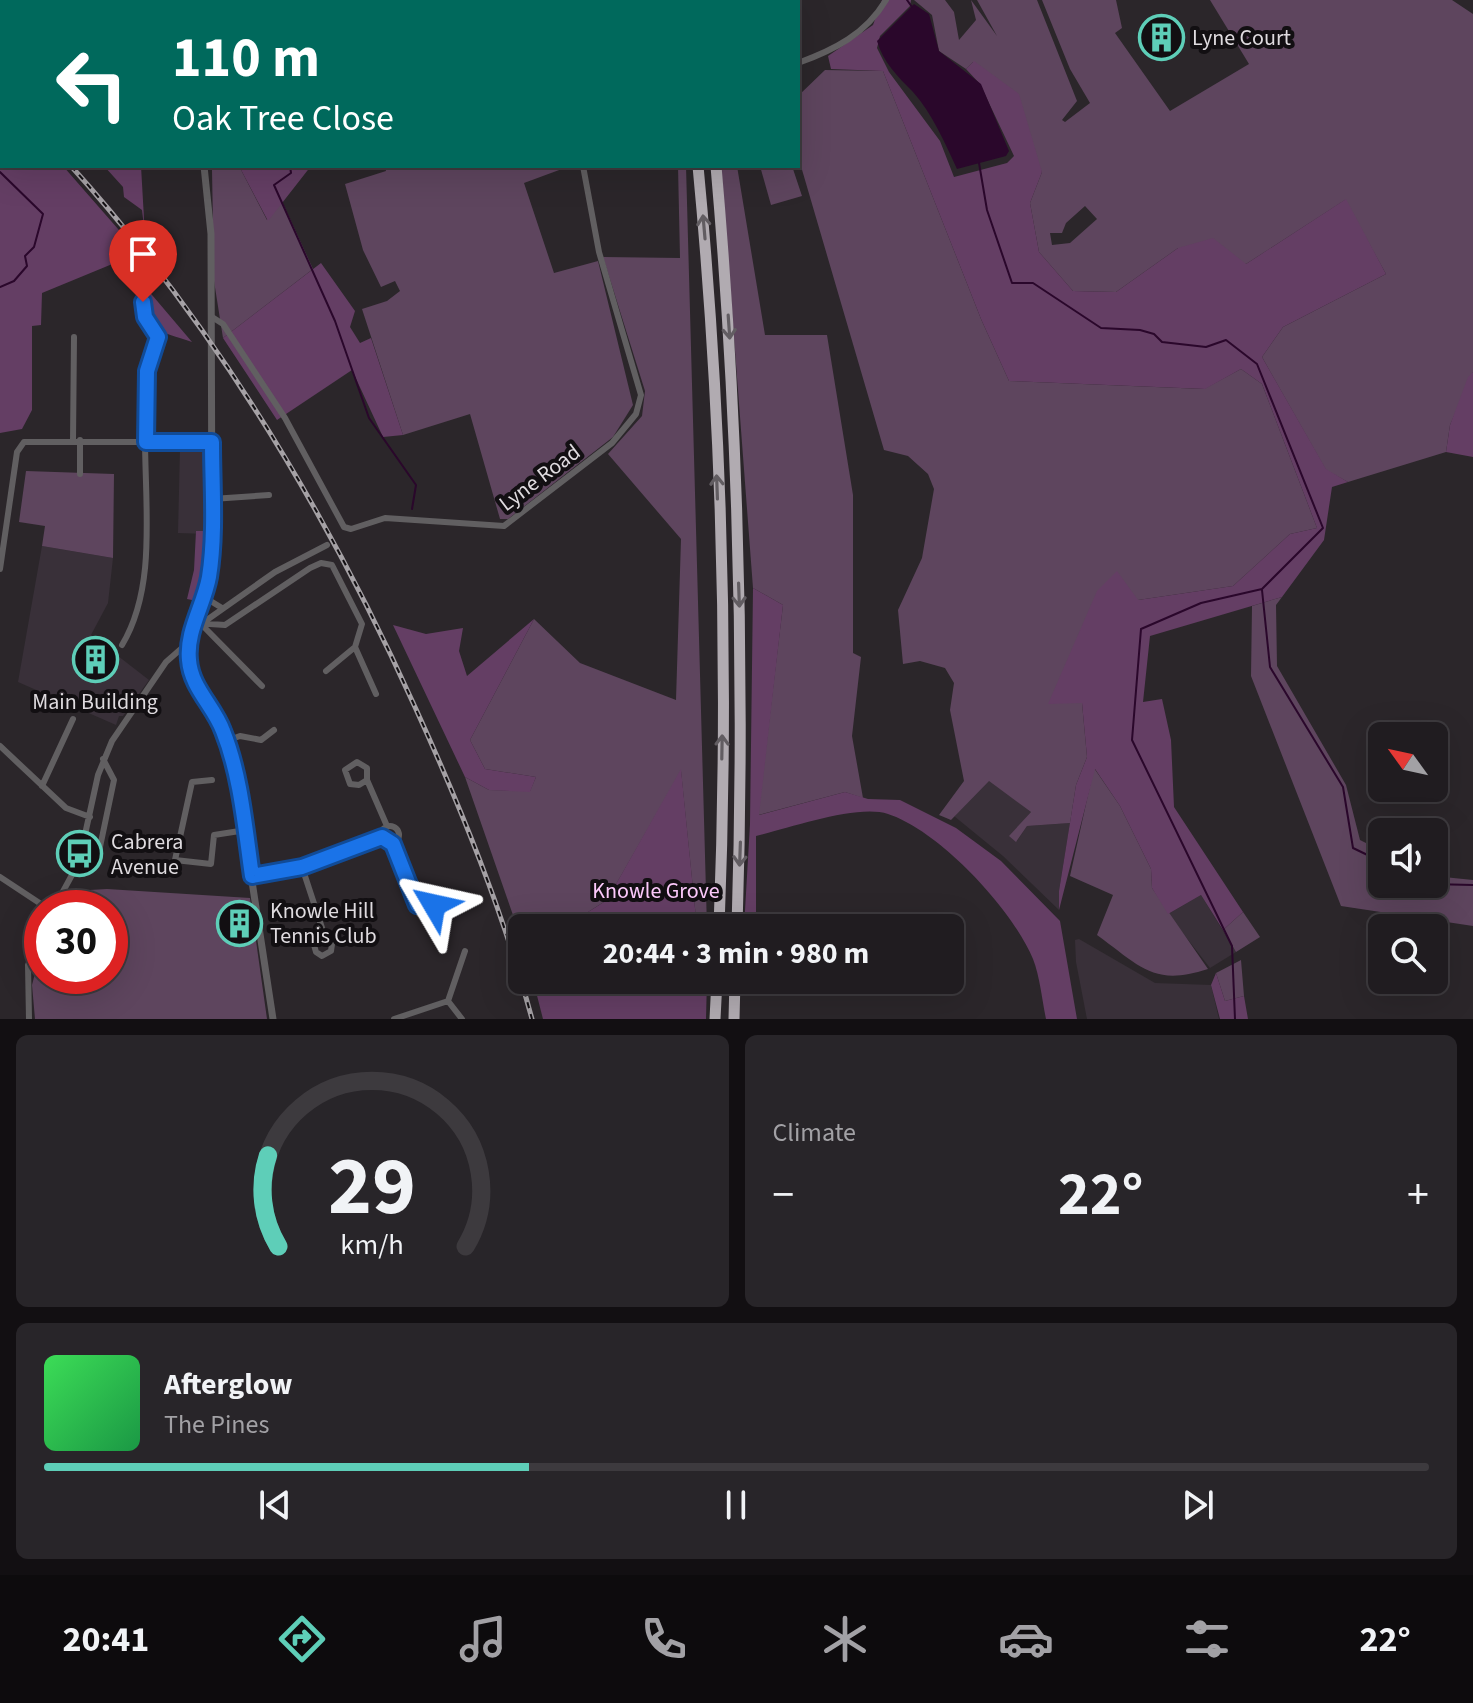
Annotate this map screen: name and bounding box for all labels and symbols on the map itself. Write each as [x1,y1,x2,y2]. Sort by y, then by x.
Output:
building icon: Lyne Court [1137,13,1185,61]
place label: Lyne Court [1192,22,1292,54]
one-way arrow [696,214,711,241]
pin [109,220,177,302]
one-way arrow [721,314,736,340]
street label: Lyne Road [492,437,587,519]
one-way arrow [710,474,725,501]
one-way arrow [732,581,747,608]
building icon: Main Building [71,636,119,684]
place label: Main Building [32,686,158,718]
north arrow [1368,722,1448,802]
one-way arrow [714,734,729,761]
place label: Cabrera Avenue [111,826,183,883]
bus stop icon: Cabrera Avenue [56,830,104,878]
one-way arrow [732,840,747,867]
position arrow [392,863,476,947]
park label: Knowle Grove [592,875,720,907]
speed limit sign: 30 [24,890,128,994]
place label: Knowle Hill Tennis Club [270,895,377,952]
building icon: Knowle Hill Tennis Club [215,899,263,947]

